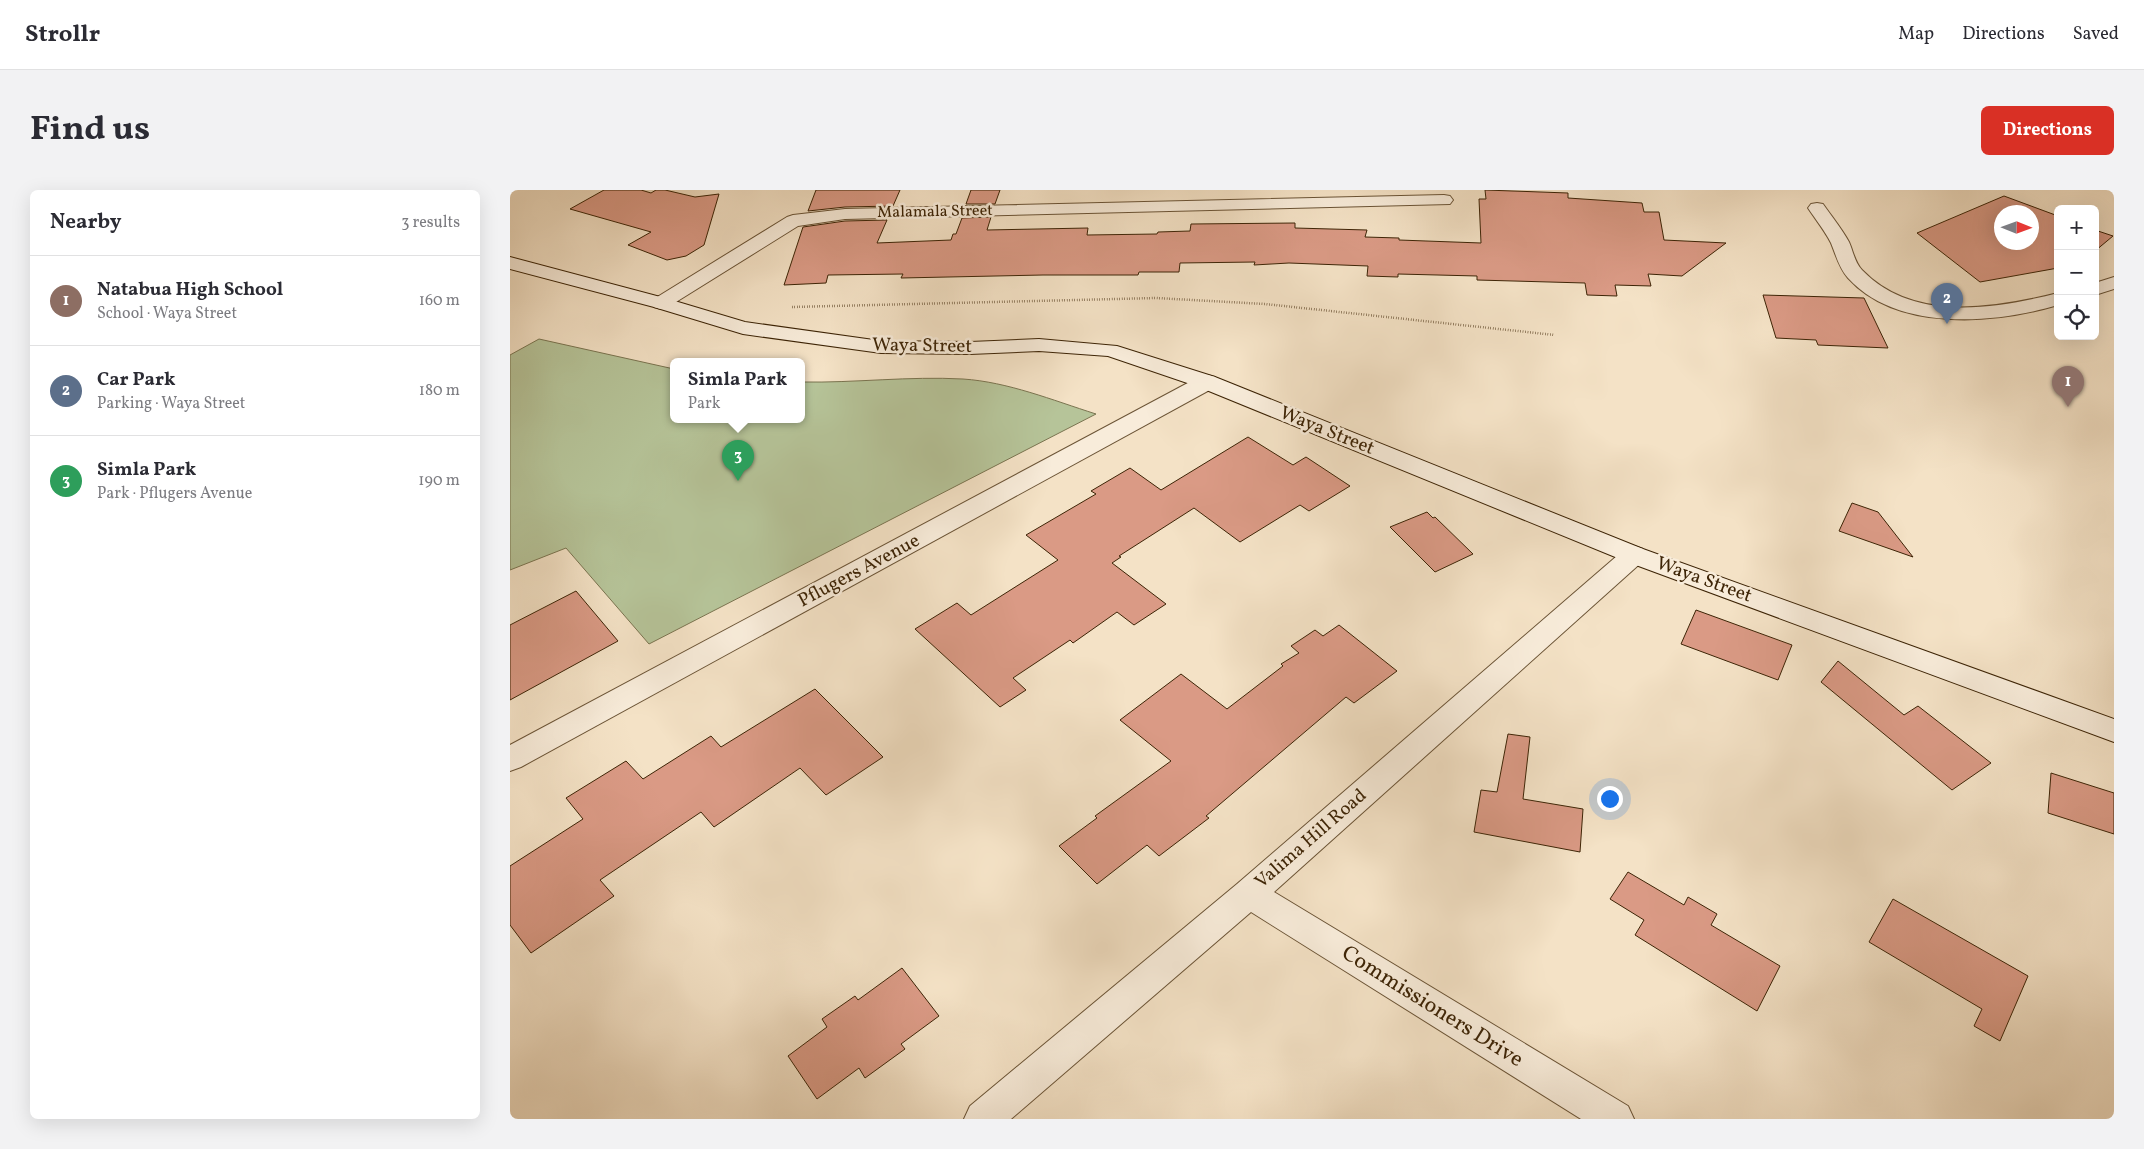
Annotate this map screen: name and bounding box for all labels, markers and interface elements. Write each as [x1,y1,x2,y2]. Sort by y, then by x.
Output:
text: Strollr [25,18,100,52]
text: Map [1898,22,1934,47]
text: Directions [1962,22,2045,47]
text: Saved [2073,22,2119,47]
text: Find us [30,106,150,154]
button: Directions [1981,106,2114,155]
street label: Malamala Street [877,200,993,224]
north arrow [1994,205,2039,250]
map controls [2054,205,2099,340]
button: + [2054,205,2099,250]
text: Nearby [50,208,121,237]
text: 3 results [401,212,460,234]
button: − [2054,250,2099,295]
text: Natabua High School [97,277,283,303]
pin: 2 [1931,283,1963,324]
text: 1 [63,290,69,312]
text: 160 m [419,290,460,312]
button: locate [2054,295,2099,340]
text: School · Waya Street [97,303,237,325]
street label: Waya Street [872,332,973,360]
popup [670,358,805,423]
pin: 1 [2052,366,2084,407]
text: Car Park [97,367,175,393]
text: Simla Park [688,367,787,393]
text: 2 [62,380,70,402]
text: 180 m [419,380,460,402]
text: Parking · Waya Street [97,393,245,415]
text: Park [688,393,721,415]
street label: Waya Street [1276,400,1379,462]
pin: 3 [722,440,754,481]
text: Simla Park [97,457,196,483]
text: 3 [62,470,70,492]
text: 190 m [418,470,460,492]
text: Park · Pflugers Avenue [97,483,252,505]
street label: Pflugers Avenue [794,528,924,614]
street label: Waya Street [1653,551,1756,609]
street label: Valima Hill Road [1250,783,1372,895]
your location [1597,786,1623,812]
street label: Commissioners Drive [1335,938,1529,1076]

